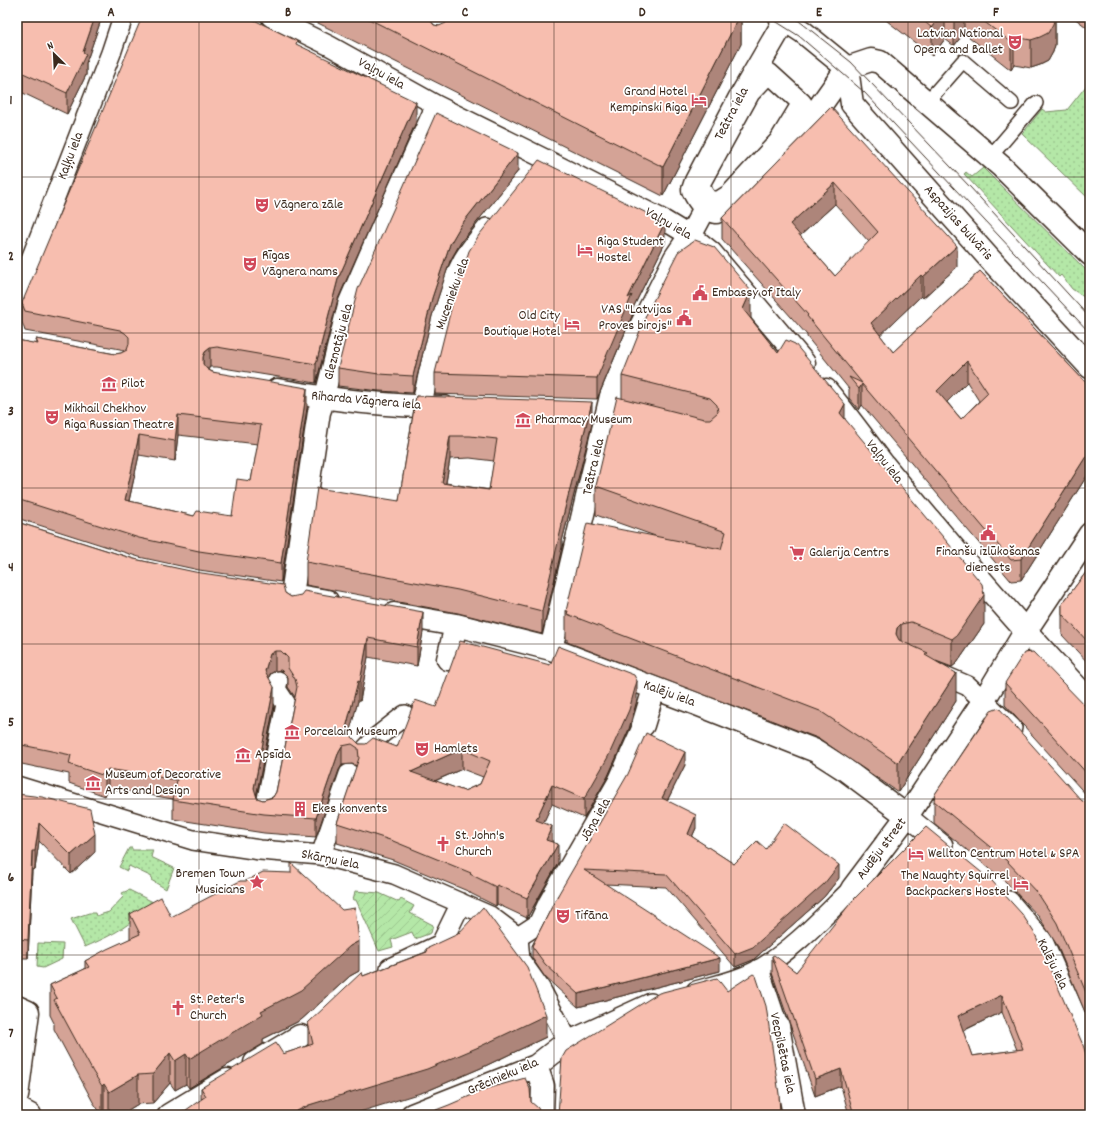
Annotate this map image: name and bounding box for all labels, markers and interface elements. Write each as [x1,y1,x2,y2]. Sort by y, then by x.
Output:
text: A [107,4,115,23]
text: B [285,4,291,23]
text: C [462,4,469,23]
text: D [639,4,646,23]
text: E [816,4,823,23]
text: F [993,4,999,23]
place label: Latvian National Opera and Ballet [913,24,1004,60]
theatre icon: Latvian National Opera and Ballet [1006,33,1024,51]
north arrow [34,34,74,74]
text: N [45,38,57,55]
street label: Vaļņu iela [354,53,409,95]
place label: Grand Hotel Kempinski Riga [610,82,688,118]
street label: Teātra iela [710,84,755,144]
hotel icon: Grand Hotel Kempinski Riga [690,91,708,109]
text: 1 [10,92,13,111]
street label: Kaļķu iela [53,129,89,183]
street label: Aspazijas bulvāris [919,181,998,265]
place label: Vāgnera zāle [274,195,343,215]
theatre icon: Vāgnera zāle [253,196,271,214]
street label: Vaļņu iela [641,203,695,246]
place label: Riga Student Hostel [597,232,664,268]
hotel icon: Riga Student Hostel [576,241,594,259]
place label: Rīgas Vāgnera nams [262,246,338,282]
text: 2 [8,248,14,267]
theatre icon: Rīgas Vāgnera nams [241,255,259,273]
street label: Mucenieku iela [431,255,475,333]
place label: Embassy of Italy [712,283,801,303]
public building icon: Embassy of Italy [691,284,709,302]
place label: VAS "Latvijas Proves birojs" [599,300,672,336]
street label: Gleznotāju iela [319,301,359,382]
place label: Old City Boutique Hotel [484,306,561,342]
public building icon: VAS "Latvijas Proves birojs" [675,309,693,327]
hotel icon: Old City Boutique Hotel [563,315,581,333]
place label: Pilot [121,374,145,394]
museum icon: Pilot [100,375,118,393]
street label: Riharda Vāgnera iela [310,386,422,416]
place label: Mikhail Chekhov Riga Russian Theatre [64,399,174,435]
text: 3 [8,403,14,422]
theatre icon: Mikhail Chekhov Riga Russian Theatre [43,408,61,426]
place label: Pharmacy Museum [535,410,632,430]
museum icon: Pharmacy Museum [514,411,532,429]
street label: Teātra iela [578,436,610,497]
street label: Vaļņu iela [860,436,908,489]
public building icon: Finanšu izlūkošanas dienests [979,524,997,542]
place label: Finanšu izlūkošanas dienests [936,542,1040,578]
place label: Galerija Centrs [809,543,889,563]
supermarket icon: Galerija Centrs [788,544,806,562]
text: 4 [8,559,14,578]
street label: Kalēju iela [640,675,698,713]
text: 5 [8,714,14,733]
place label: Porcelain Museum [304,722,398,742]
museum icon: Porcelain Museum [283,723,301,741]
place label: Hamlets [434,739,478,759]
theatre icon: Hamlets [413,740,431,758]
place label: Apsīda [255,745,291,765]
museum icon: Apsīda [234,746,252,764]
place label: Museum of Decorative Arts and Design [105,765,221,801]
museum icon: Museum of Decorative Arts and Design [84,774,102,792]
street label: Jāņa iela [576,794,617,845]
place label: Ekes konvents [312,799,387,819]
building icon: Ekes konvents [291,800,309,818]
street label: Audēju street [852,814,912,884]
place label: St. John's Church [455,826,505,862]
church icon: St. John's Church [434,835,452,853]
place label: Wellton Centrum Hotel & SPA [928,844,1080,864]
street label: Skārņu iela [299,845,361,875]
hotel icon: Wellton Centrum Hotel & SPA [907,845,925,863]
place label: Bremen Town Musicians [176,864,245,900]
place label: The Naughty Squirrel Backpackers Hostel [901,866,1010,902]
text: 6 [8,869,15,888]
place icon: Bremen Town Musicians [248,873,266,891]
hotel icon: The Naughty Squirrel Backpackers Hostel [1012,875,1030,893]
place label: Tifāna [575,906,609,926]
theatre icon: Tifāna [554,907,572,925]
street label: Kalēju iela [1031,935,1073,993]
place label: St. Peter's Church [190,990,245,1026]
church icon: St. Peter's Church [169,999,187,1017]
street label: Vecpilsētas iela [764,1011,800,1096]
text: 7 [9,1025,14,1044]
street label: Grēcinieku iela [464,1053,542,1101]

